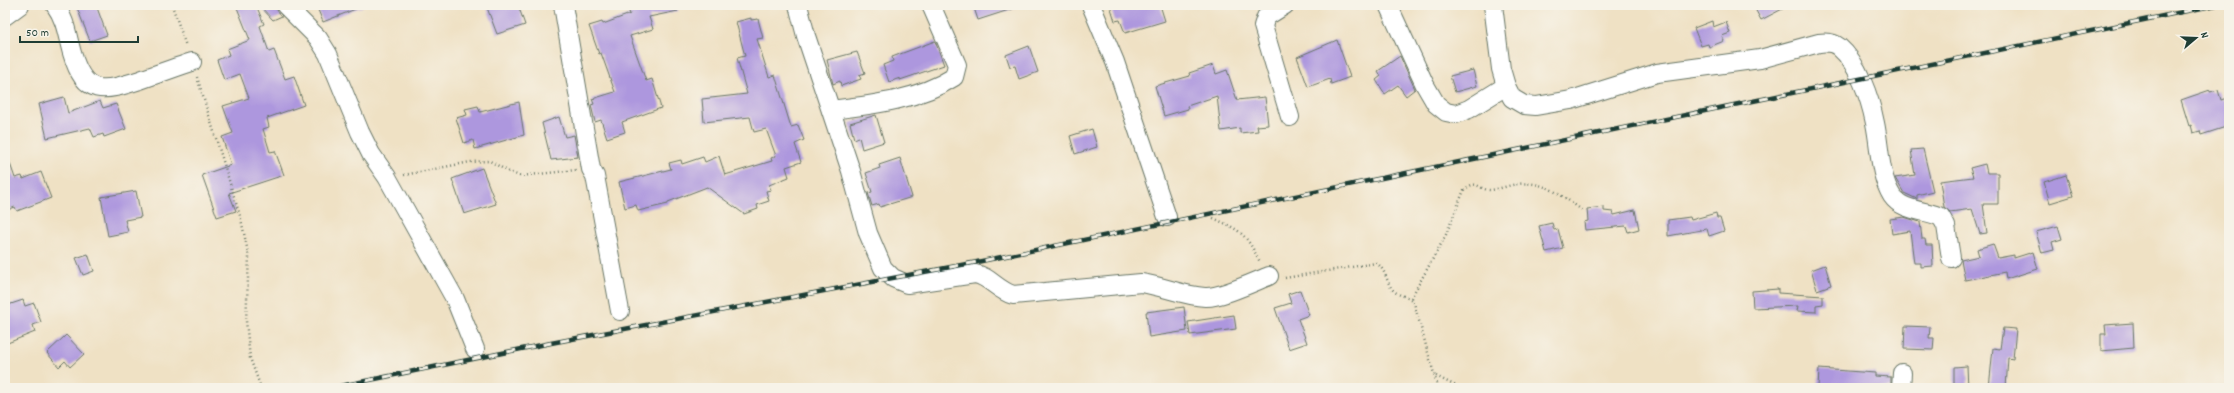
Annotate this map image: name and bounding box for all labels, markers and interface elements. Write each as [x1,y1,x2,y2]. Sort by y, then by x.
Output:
scale bar [20,18,138,44]
north arrow [2176,18,2216,58]
text: 50 m [26,25,49,42]
text: N [2195,30,2212,41]

